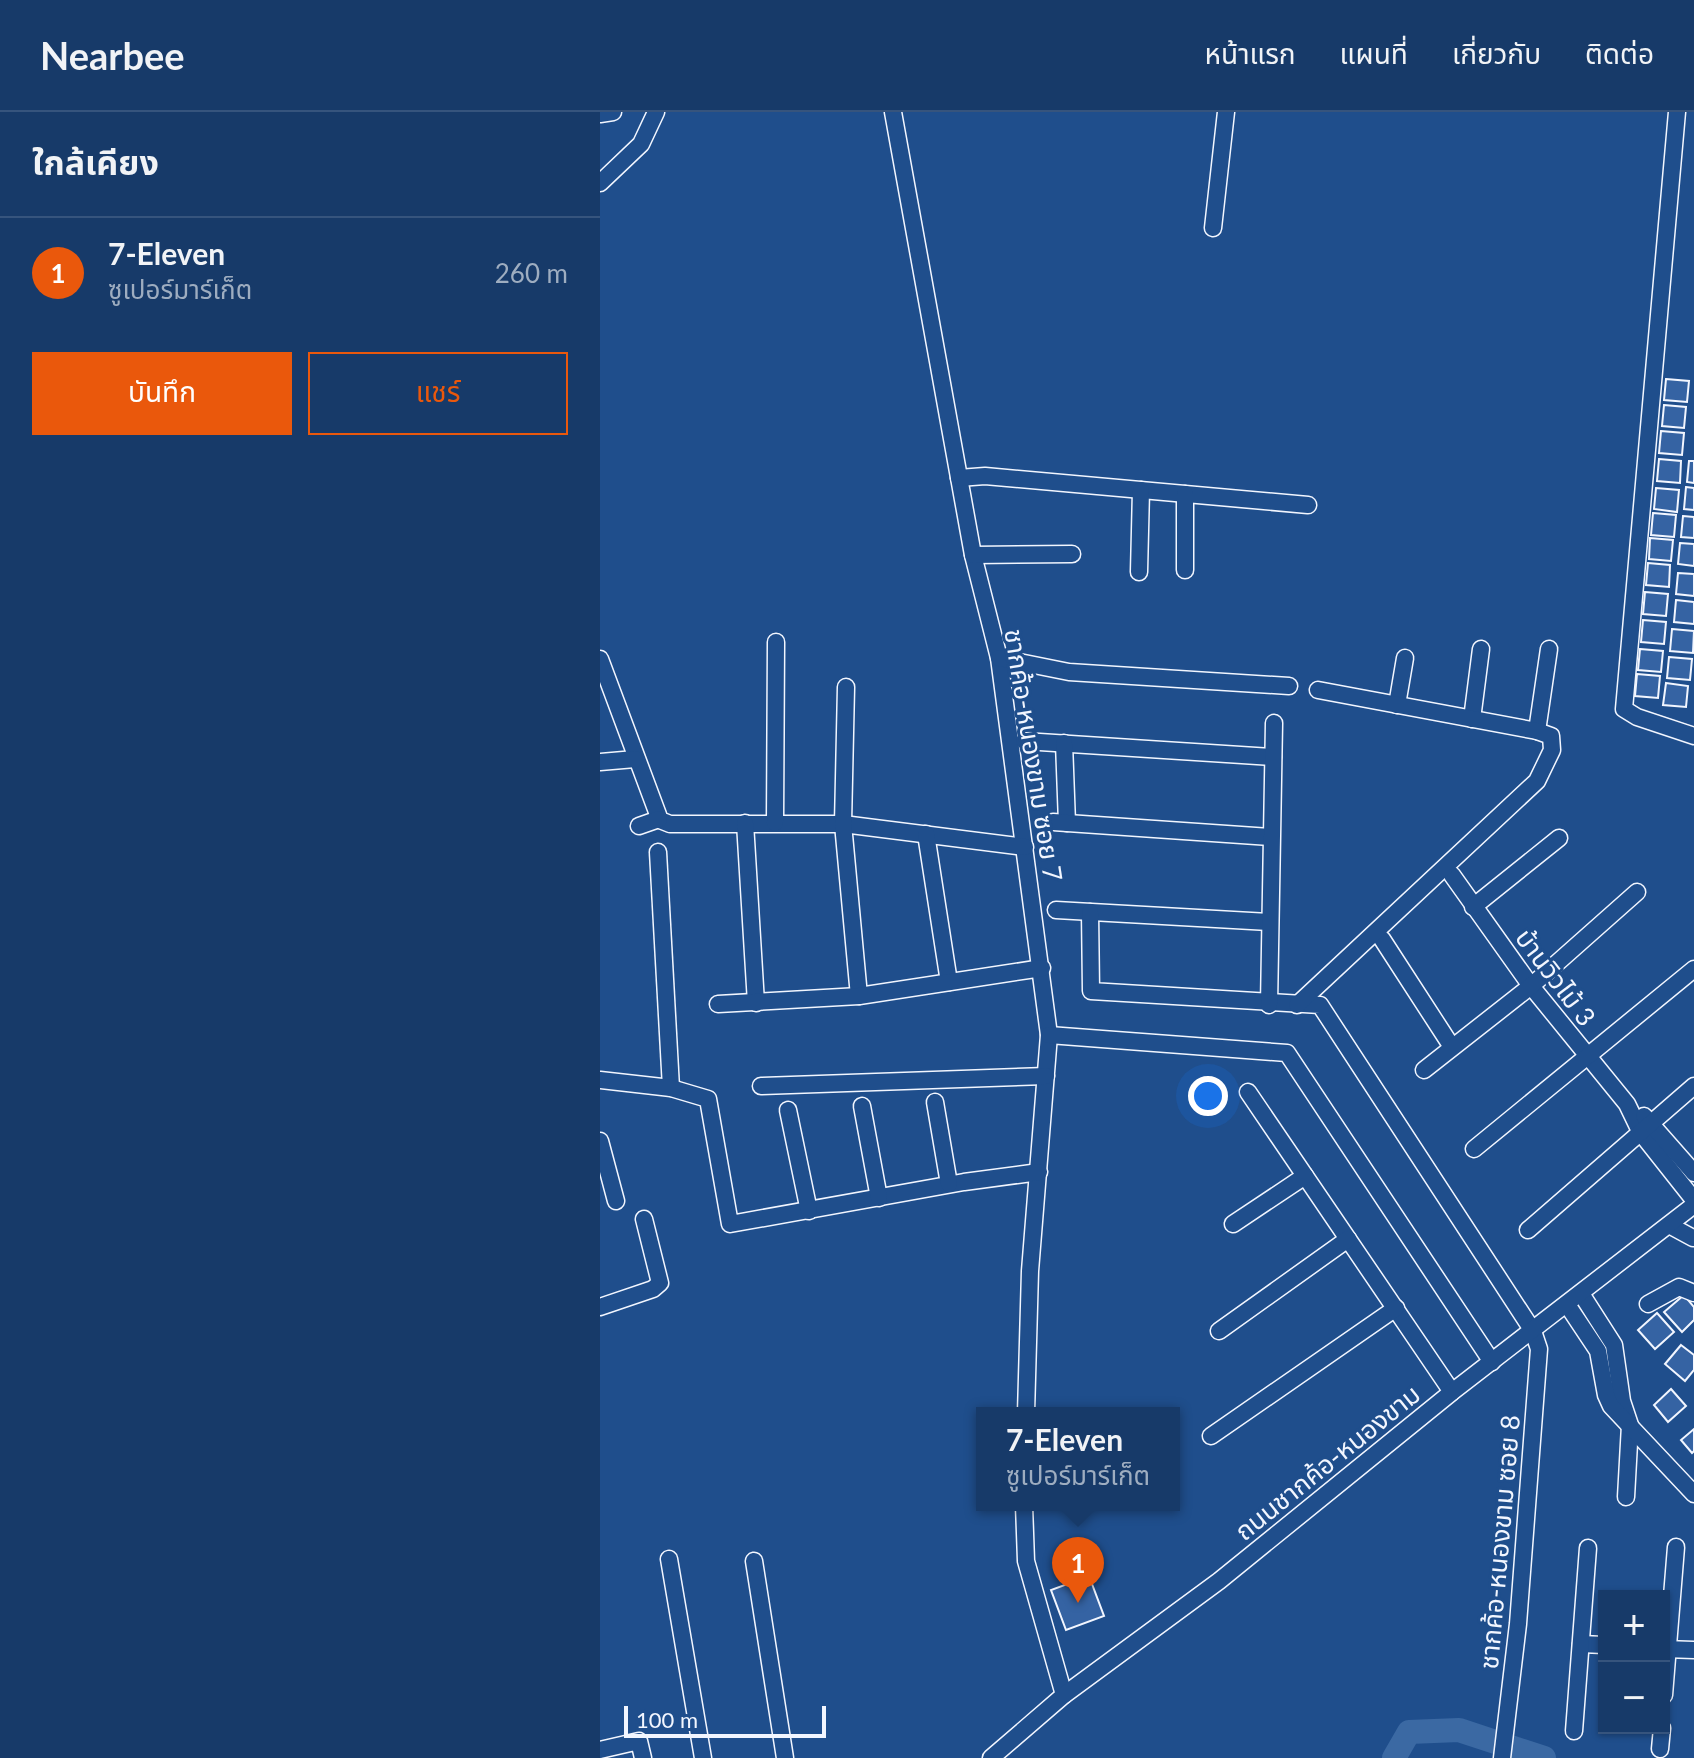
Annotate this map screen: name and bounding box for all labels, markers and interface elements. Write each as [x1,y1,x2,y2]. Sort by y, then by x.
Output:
text: Nearbee [40,32,185,78]
text: หน้าแรก [1205,36,1296,70]
text: แผนที่ [1340,36,1408,70]
text: เกี่ยวกับ [1452,36,1541,70]
text: ติดต่อ [1585,36,1654,70]
text: ใกล้เคียง [32,141,159,182]
text: 7-Eleven [108,235,225,271]
text: 1 [50,257,66,289]
text: 260 m [495,257,568,289]
text: ซูเปอร์มาร์เก็ต [108,273,252,305]
button: บันทึก [32,352,292,435]
button: แชร์ [308,352,568,435]
street label: ชากค้อ-หนองขาม ซอย 7 [998,627,1070,883]
street label: บ้านวิวไม้ 3 [1509,922,1603,1032]
your location [1188,1076,1228,1116]
street label: ถนนชากค้อ-หนองขาม [1228,1377,1426,1547]
popup [976,1407,1180,1511]
street label: ชากค้อ-หนองขาม ซอย 8 [1472,1414,1526,1670]
text: 7-Eleven [1006,1421,1123,1457]
text: ซูเปอร์มาร์เก็ต [1006,1459,1150,1491]
pin: 1 [1052,1537,1104,1603]
map controls [1598,1590,1670,1734]
button: + [1598,1590,1670,1662]
button: − [1598,1662,1670,1734]
scale bar [624,1702,826,1738]
text: 100 m [636,1706,698,1733]

